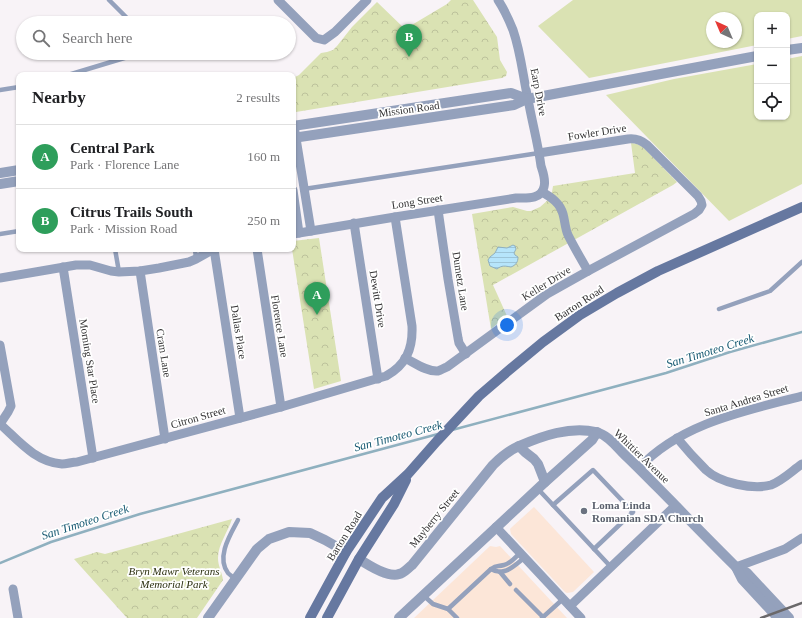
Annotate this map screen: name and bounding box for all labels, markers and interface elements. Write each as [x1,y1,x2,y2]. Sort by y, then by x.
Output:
north arrow [706,12,742,48]
map controls [754,12,790,120]
button: + [754,12,790,48]
search box [16,16,296,60]
pin: B [396,24,422,57]
icon: search [30,27,52,49]
text: Search here [62,30,132,46]
button: − [754,48,790,84]
street label: Earp Drive [528,67,550,117]
button: locate [754,84,790,120]
text: Nearby [32,88,86,107]
text: 2 results [236,90,280,105]
street label: Mission Road [378,99,441,119]
street label: Fowler Drive [567,121,627,143]
text: Central Park [70,140,155,156]
text: A [40,149,50,164]
text: 160 m [247,149,280,164]
text: Park · Florence Lane [70,157,179,172]
street label: Long Street [391,191,443,211]
text: Citrus Trails South [70,204,193,220]
text: B [41,213,49,228]
text: 250 m [247,213,280,228]
text: Park · Mission Road [70,221,177,236]
street label: Dumetz Lane [450,251,472,311]
street label: Keller Drive [519,263,573,303]
street label: Dewitt Drive [368,270,388,329]
pin: A [304,282,330,315]
street label: Barton Road [552,282,606,323]
street label: Florence Lane [269,294,291,358]
street label: Dallas Place [229,304,249,360]
your location [497,315,517,335]
street label: Morning Star Place [77,318,103,404]
street label: Cram Lane [154,328,174,378]
water label: San Timoteo Creek [664,331,756,371]
street label: Santa Andrea Street [702,381,790,419]
street label: Citron Street [169,403,227,431]
water label: San Timoteo Creek [352,417,444,455]
street label: Whittier Avenue [612,427,672,485]
street label: Mayberry Street [407,486,461,550]
place label: Loma Linda Romanian SDA Church [592,499,704,524]
water label: San Timoteo Creek [40,501,131,543]
marker: Loma Linda Romanian SDA Church [579,506,589,516]
street label: Barton Road [324,509,364,563]
park label: Bryn Mawr Veterans Memorial Park [128,565,220,590]

